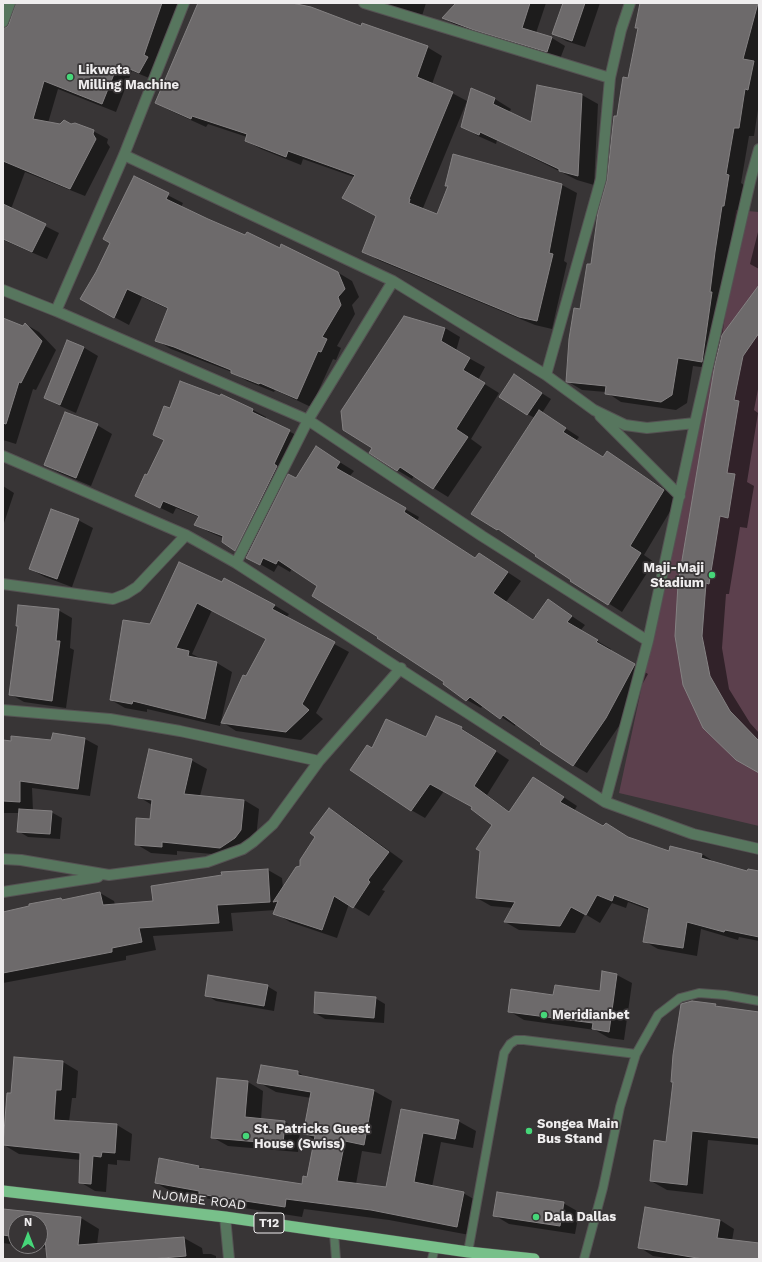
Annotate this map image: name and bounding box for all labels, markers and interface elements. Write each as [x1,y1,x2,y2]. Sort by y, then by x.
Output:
place label: Likwata Milling Machine [78,62,179,93]
marker: Likwata Milling Machine [65,72,75,82]
place label: Maji-Maji Stadium [643,560,704,591]
marker: Maji-Maji Stadium [707,570,717,580]
place label: Meridianbet [552,1007,629,1023]
marker: Meridianbet [539,1010,549,1020]
place label: Songea Main Bus Stand [537,1116,618,1147]
place label: St. Patricks Guest House (Swiss) [254,1121,370,1152]
marker: Songea Main Bus Stand [524,1126,534,1136]
marker: St. Patricks Guest House (Swiss) [241,1131,251,1141]
street label: NJOMBE ROAD [151,1186,247,1214]
place label: Dala Dallas [544,1209,616,1225]
marker: Dala Dallas [531,1212,541,1222]
road number: T12 [254,1213,284,1233]
north arrow [8,1214,48,1254]
text: N [24,1216,32,1229]

